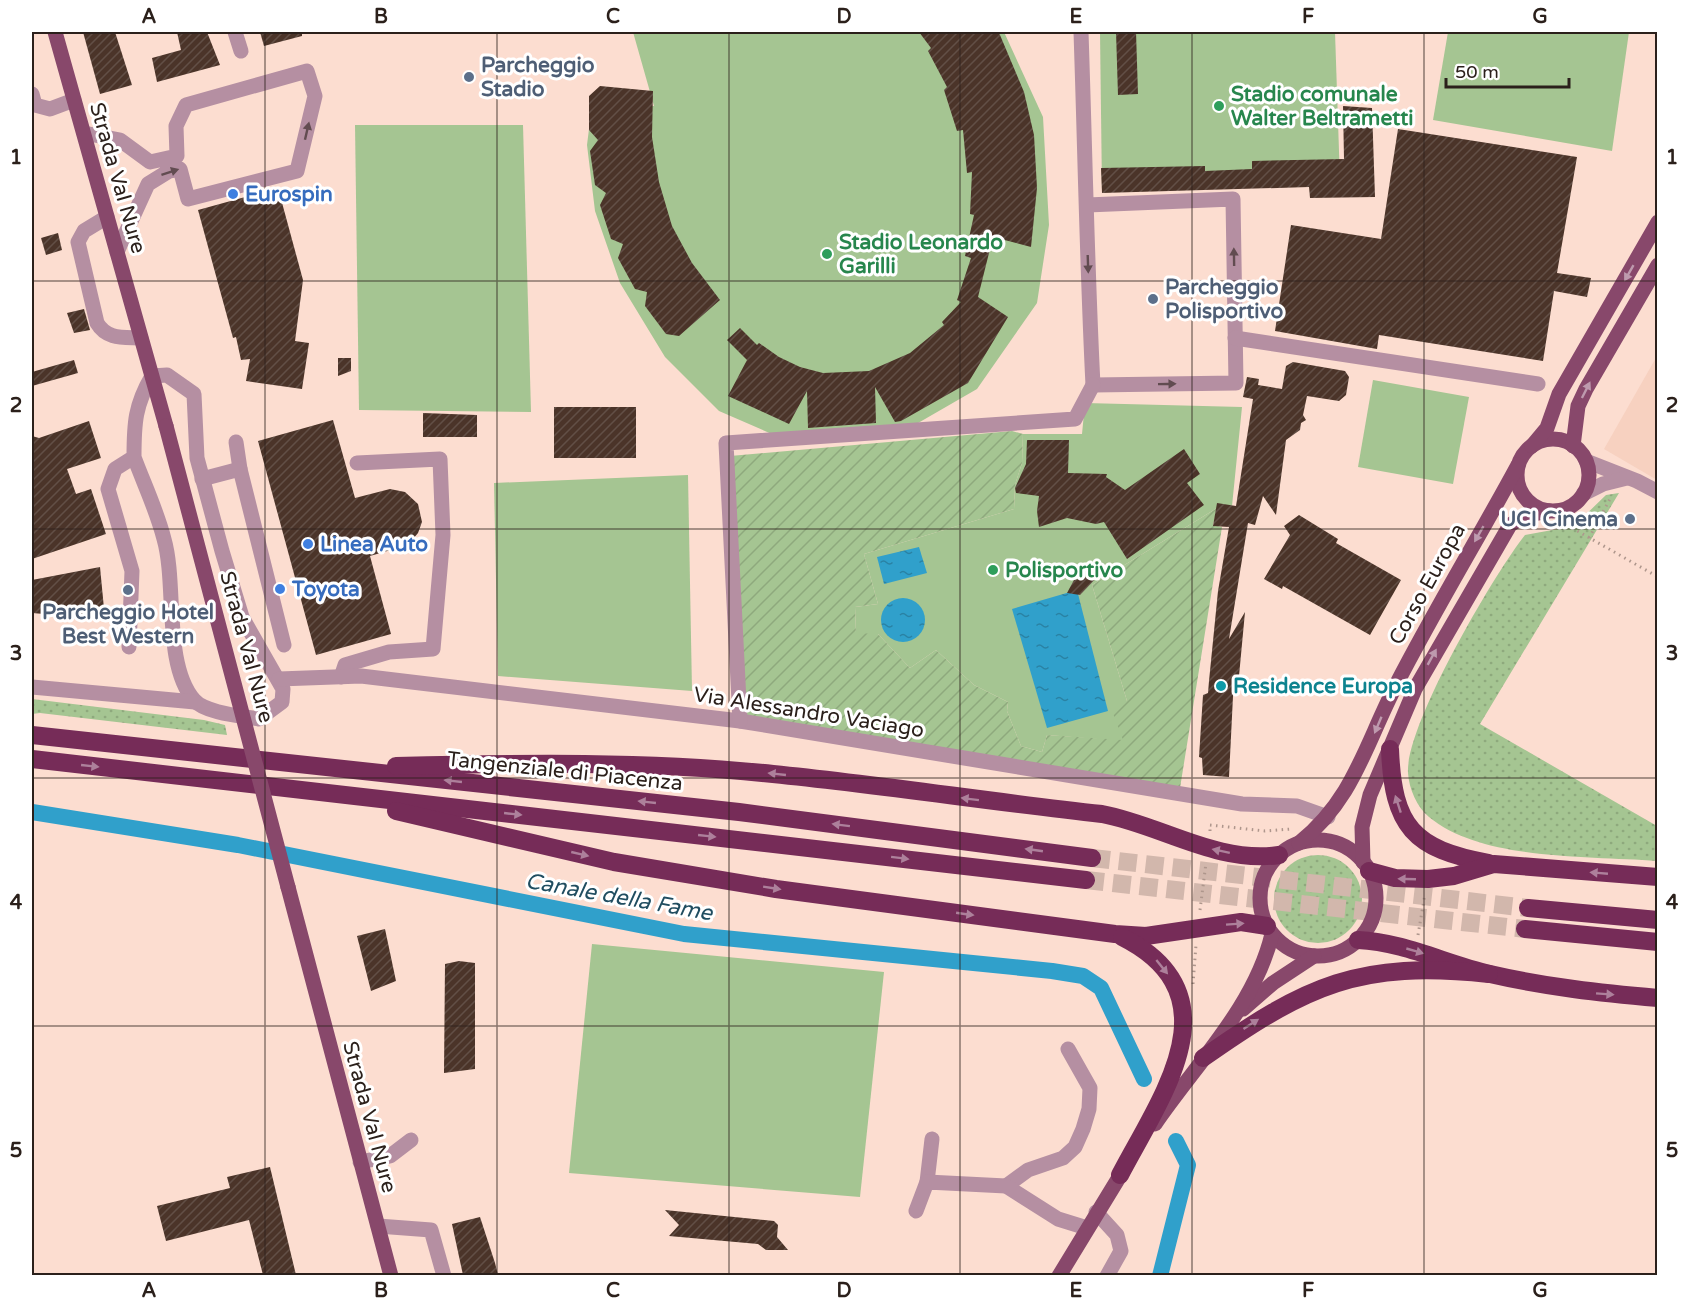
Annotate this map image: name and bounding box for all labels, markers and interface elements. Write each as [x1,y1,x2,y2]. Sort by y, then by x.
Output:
text: A [142,5,157,29]
text: B [374,5,388,29]
text: C [606,5,620,29]
text: D [836,5,852,29]
text: E [1070,5,1083,29]
text: F [1302,5,1314,29]
text: G [1532,5,1548,29]
scale bar [1446,51,1569,89]
place label: Parcheggio Stadio [481,53,595,102]
text: 50 m [1455,61,1499,83]
marker: Parcheggio Stadio [462,70,476,84]
place label: Stadio comunale Walter Beltrametti [1231,82,1414,131]
marker: Stadio comunale Walter Beltrametti [1212,99,1226,113]
street label: Strada Val Nure [84,100,151,257]
one-way arrow [302,122,312,141]
text: 1 [10,146,22,170]
text: 1 [1666,146,1678,170]
one-way arrow [162,167,180,177]
place label: Eurospin [245,182,333,207]
marker: Eurospin [226,187,240,201]
place label: Stadio Leonardo Garilli [839,230,1003,279]
marker: Stadio Leonardo Garilli [820,247,834,261]
one-way arrow [1229,248,1239,267]
one-way arrow [1084,254,1093,273]
one-way arrow [1623,265,1634,281]
place label: Parcheggio Polisportivo [1165,275,1283,324]
marker: Parcheggio Polisportivo [1146,292,1160,306]
one-way arrow [1157,379,1176,389]
one-way arrow [1582,381,1591,398]
text: 2 [10,394,22,418]
text: 2 [1666,394,1678,418]
place label: UCI Cinema [1500,507,1618,532]
marker: UCI Cinema [1623,512,1637,526]
street label: Corso Europa [1384,519,1471,649]
one-way arrow [1473,526,1484,542]
place label: Linea Auto [320,532,428,557]
marker: Linea Auto [301,537,315,551]
place label: Polisportivo [1005,558,1123,583]
marker: Polisportivo [986,563,1000,577]
street label: Strada Val Nure [214,569,279,726]
place label: Toyota [291,577,360,602]
marker: Toyota [273,582,287,596]
marker: Parcheggio Hotel Best Western [121,583,135,597]
place label: Parcheggio Hotel Best Western [42,600,214,649]
text: 3 [10,642,22,666]
text: 3 [1666,642,1678,666]
one-way arrow [1427,649,1437,666]
place label: Residence Europa [1233,674,1413,699]
marker: Residence Europa [1214,679,1228,693]
street label: Via Alessandro Vaciago [692,682,926,743]
one-way arrow [1373,717,1383,735]
street label: Tangenziale di Piacenza [446,747,684,796]
one-way arrow [80,761,99,771]
one-way arrow [767,769,786,779]
one-way arrow [444,777,463,786]
one-way arrow [960,794,979,804]
one-way arrow [1392,795,1402,813]
one-way arrow [638,798,657,807]
one-way arrow [503,809,522,819]
one-way arrow [831,820,850,830]
one-way arrow [697,831,716,841]
one-way arrow [1025,845,1044,854]
one-way arrow [1211,846,1230,855]
one-way arrow [570,850,589,859]
one-way arrow [891,853,910,863]
water label: Canale della Fame [523,868,716,926]
one-way arrow [1590,868,1609,878]
one-way arrow [1397,874,1416,883]
one-way arrow [762,884,781,893]
text: 4 [10,891,23,915]
text: 4 [1666,891,1679,915]
one-way arrow [955,909,974,919]
one-way arrow [1226,919,1245,928]
one-way arrow [1406,947,1424,956]
one-way arrow [1156,959,1168,974]
one-way arrow [1595,989,1614,998]
one-way arrow [1243,1019,1259,1030]
street label: Strada Val Nure [337,1039,402,1196]
text: 5 [10,1139,22,1163]
text: 5 [1666,1139,1678,1163]
text: A [142,1279,157,1303]
text: B [374,1279,388,1303]
text: C [606,1279,620,1303]
text: D [836,1279,852,1303]
text: E [1070,1279,1083,1303]
text: F [1302,1279,1314,1303]
text: G [1532,1279,1548,1303]

